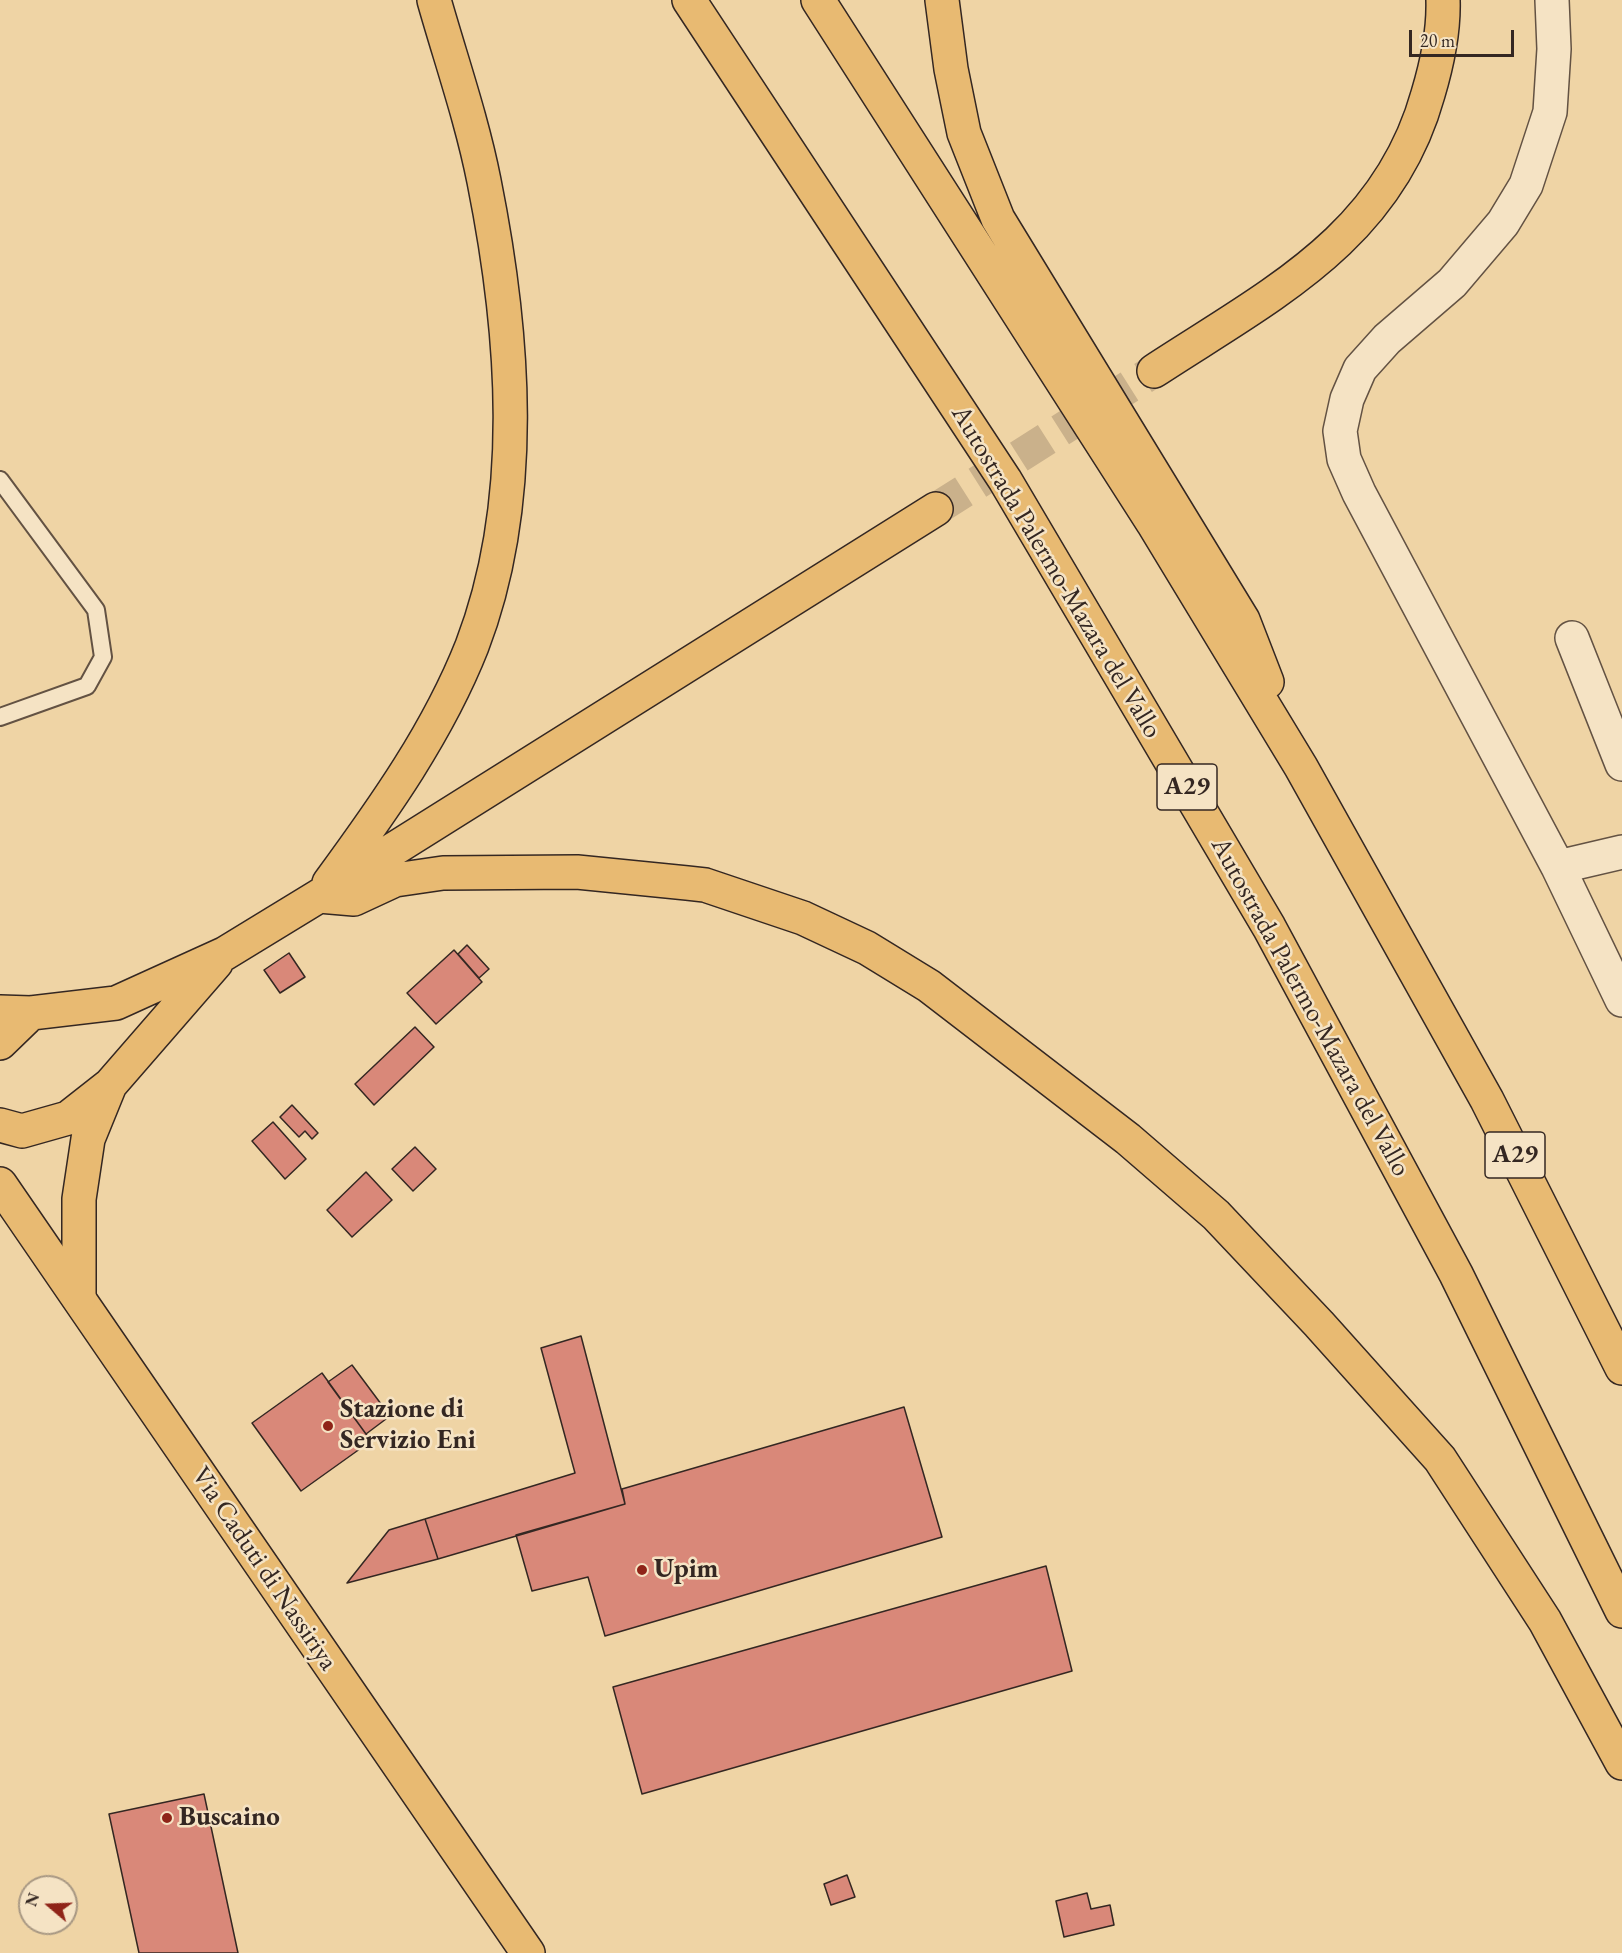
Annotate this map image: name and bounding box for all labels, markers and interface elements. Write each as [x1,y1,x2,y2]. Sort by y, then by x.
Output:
scale bar [1412,18,1517,56]
text: 20 m [1420,29,1455,52]
street label: Autostrada Palermo-Mazara del Vallo [944,400,1168,744]
road number: A29 [1157,764,1217,810]
street label: Autostrada Palermo-Mazara del Vallo [1203,832,1417,1182]
road number: A29 [1485,1132,1545,1178]
place label: Stazione di Servizio Eni [340,1394,476,1457]
marker: Stazione di Servizio Eni [321,1419,335,1433]
street label: Via Caduti di Nassiriya [184,1461,344,1677]
place label: Upim [654,1554,718,1586]
marker: Upim [635,1563,649,1577]
place label: Buscaino [179,1802,280,1834]
marker: Buscaino [160,1811,174,1825]
north arrow [18,1875,78,1935]
text: N [20,1890,44,1909]

